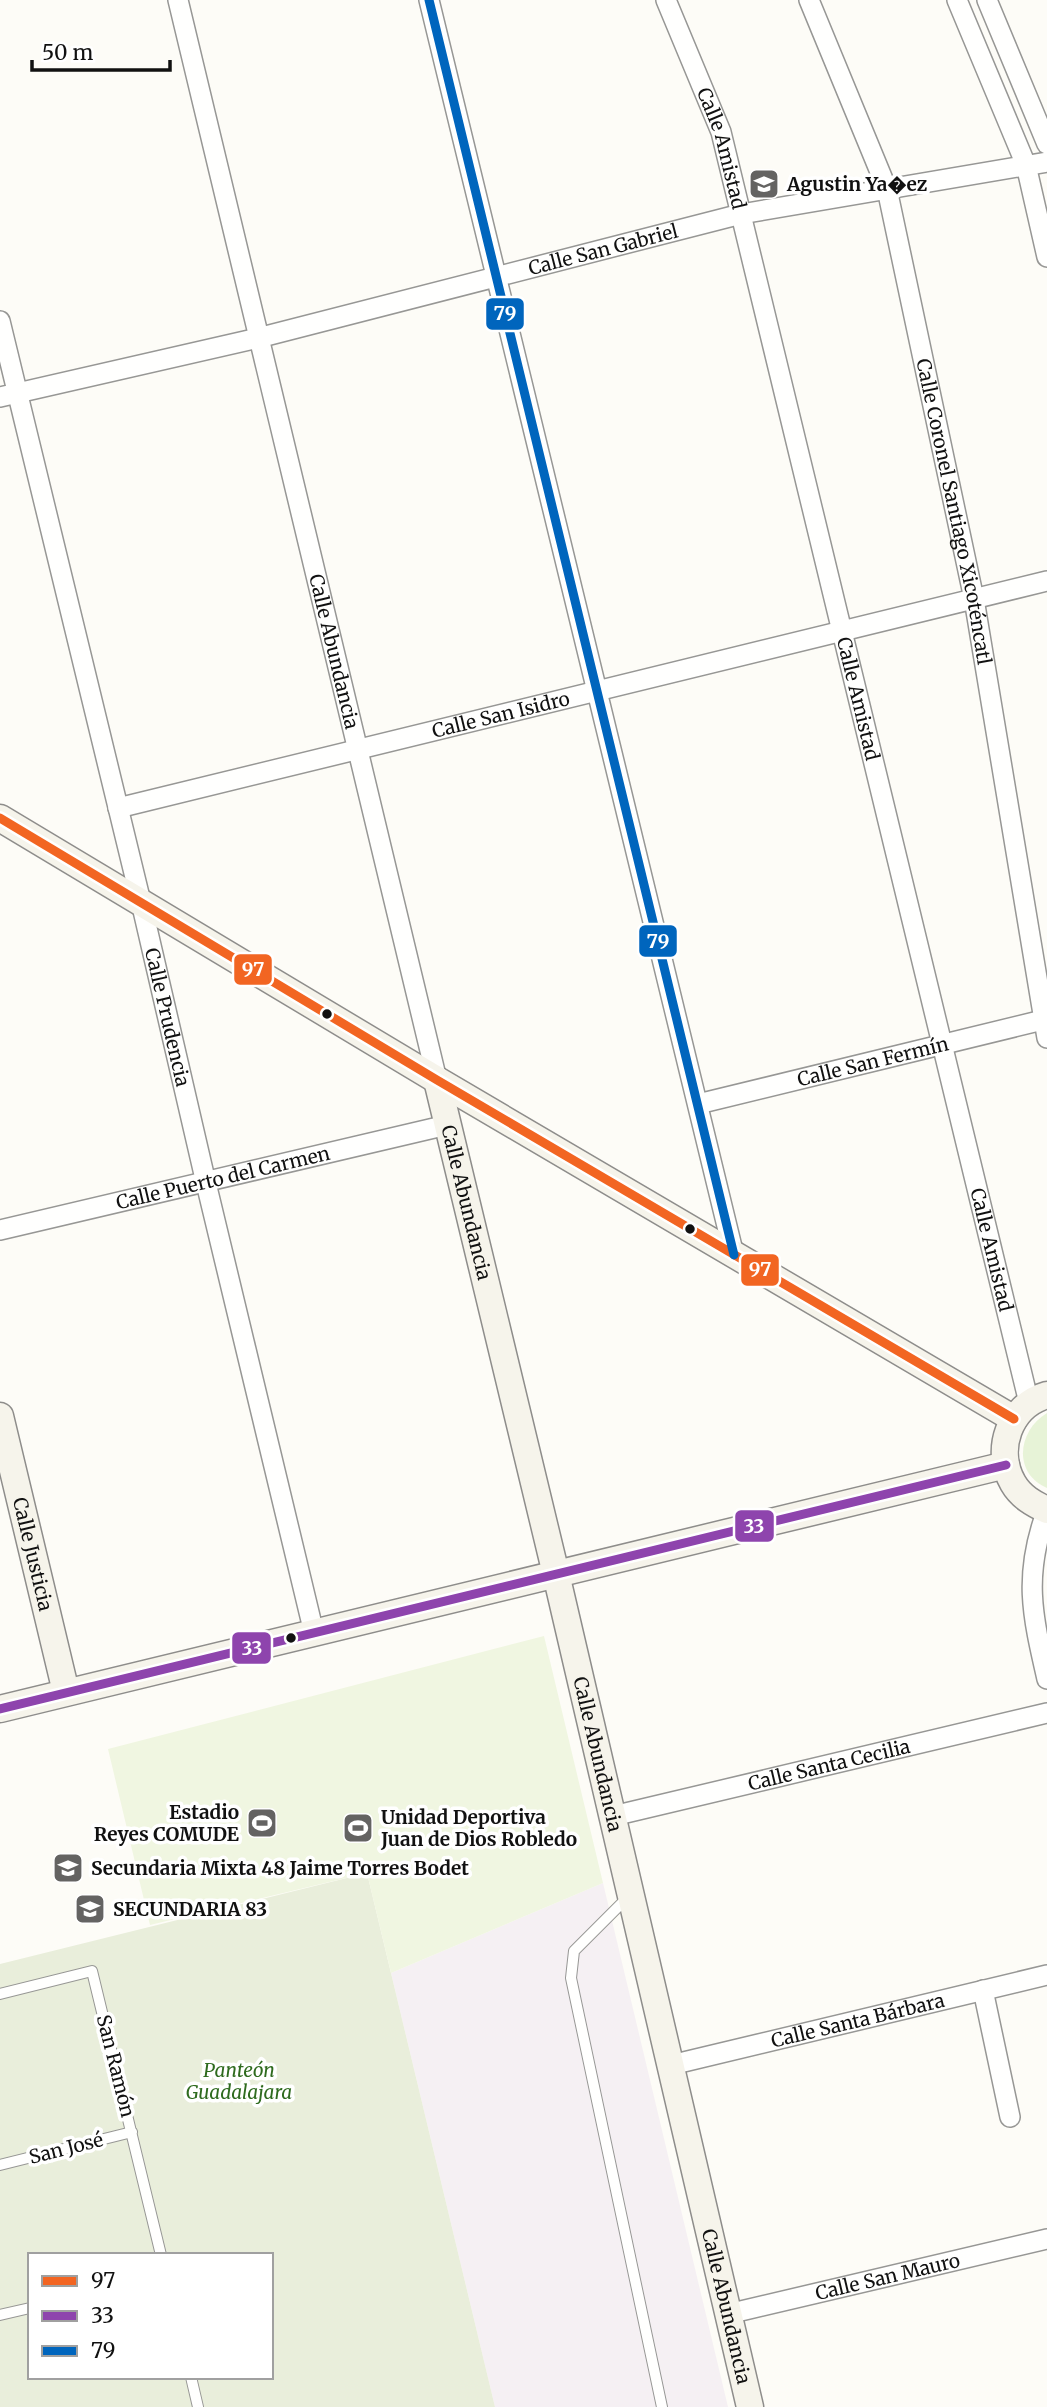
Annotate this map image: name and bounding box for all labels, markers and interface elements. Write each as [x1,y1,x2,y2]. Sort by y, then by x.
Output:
scale bar [32,28,170,72]
text: 50 m [42,39,93,66]
street label: Calle Amistad [692,84,751,212]
school or university icon: Agustin Ya�ez [747,167,781,201]
place label: Agustin Ya�ez [786,172,928,196]
street label: Calle San Gabriel [526,219,681,280]
line badge: 79 [485,297,525,331]
text: 79 [494,301,516,325]
street label: Calle Coronel Santiago Xicoténcatl [911,356,997,667]
street label: Calle Abundancia [304,572,364,731]
street label: Calle Amistad [832,634,885,763]
street label: Calle San Isidro [430,686,572,743]
line badge: 79 [638,924,678,958]
text: 79 [647,929,669,953]
street label: Calle Prudencia [140,945,195,1089]
line badge: 97 [233,953,273,986]
text: 97 [242,957,264,981]
unlabelled marker [320,1007,334,1021]
street label: Calle San Fermín [795,1031,951,1091]
street label: Calle Abundancia [436,1123,497,1282]
street label: Calle Puerto del Carmen [114,1141,333,1214]
street label: Calle Amistad [965,1186,1018,1314]
unlabelled marker [683,1222,697,1236]
line badge: 97 [740,1253,780,1287]
text: 97 [749,1257,771,1281]
street label: Calle Justicia [8,1495,58,1613]
line badge: 33 [734,1509,775,1543]
text: 33 [744,1514,764,1538]
line badge: 33 [231,1631,272,1665]
unlabelled marker [284,1631,298,1645]
text: 33 [242,1636,262,1660]
street label: Calle Abundancia [568,1674,628,1834]
street label: Calle Santa Cecilia [746,1734,912,1796]
place label: Estadio Reyes COMUDE [94,1800,240,1846]
place label: Unidad Deportiva Juan de Dios Robledo [380,1805,577,1851]
sports icon: Estadio Reyes COMUDE [245,1806,279,1840]
sports icon: Unidad Deportiva Juan de Dios Robledo [341,1811,375,1845]
school or university icon: Secundaria Mixta 48 Jaime Torres Bodet [51,1851,85,1885]
place label: Secundaria Mixta 48 Jaime Torres Bodet [91,1856,469,1880]
school or university icon: SECUNDARIA 83 [73,1892,107,1926]
place label: SECUNDARIA 83 [113,1897,267,1921]
street label: Calle Santa Bárbara [769,1988,947,2053]
street label: San Ramón [92,2012,140,2120]
park label: Panteón Guadalajara [186,2058,292,2104]
street label: San José [26,2127,106,2169]
street label: Calle Abundancia [697,2226,756,2386]
street label: Calle San Mauro [813,2248,962,2305]
legend [28,2253,273,2379]
text: 97 [91,2267,115,2294]
text: 33 [91,2302,114,2329]
text: 79 [91,2337,115,2364]

